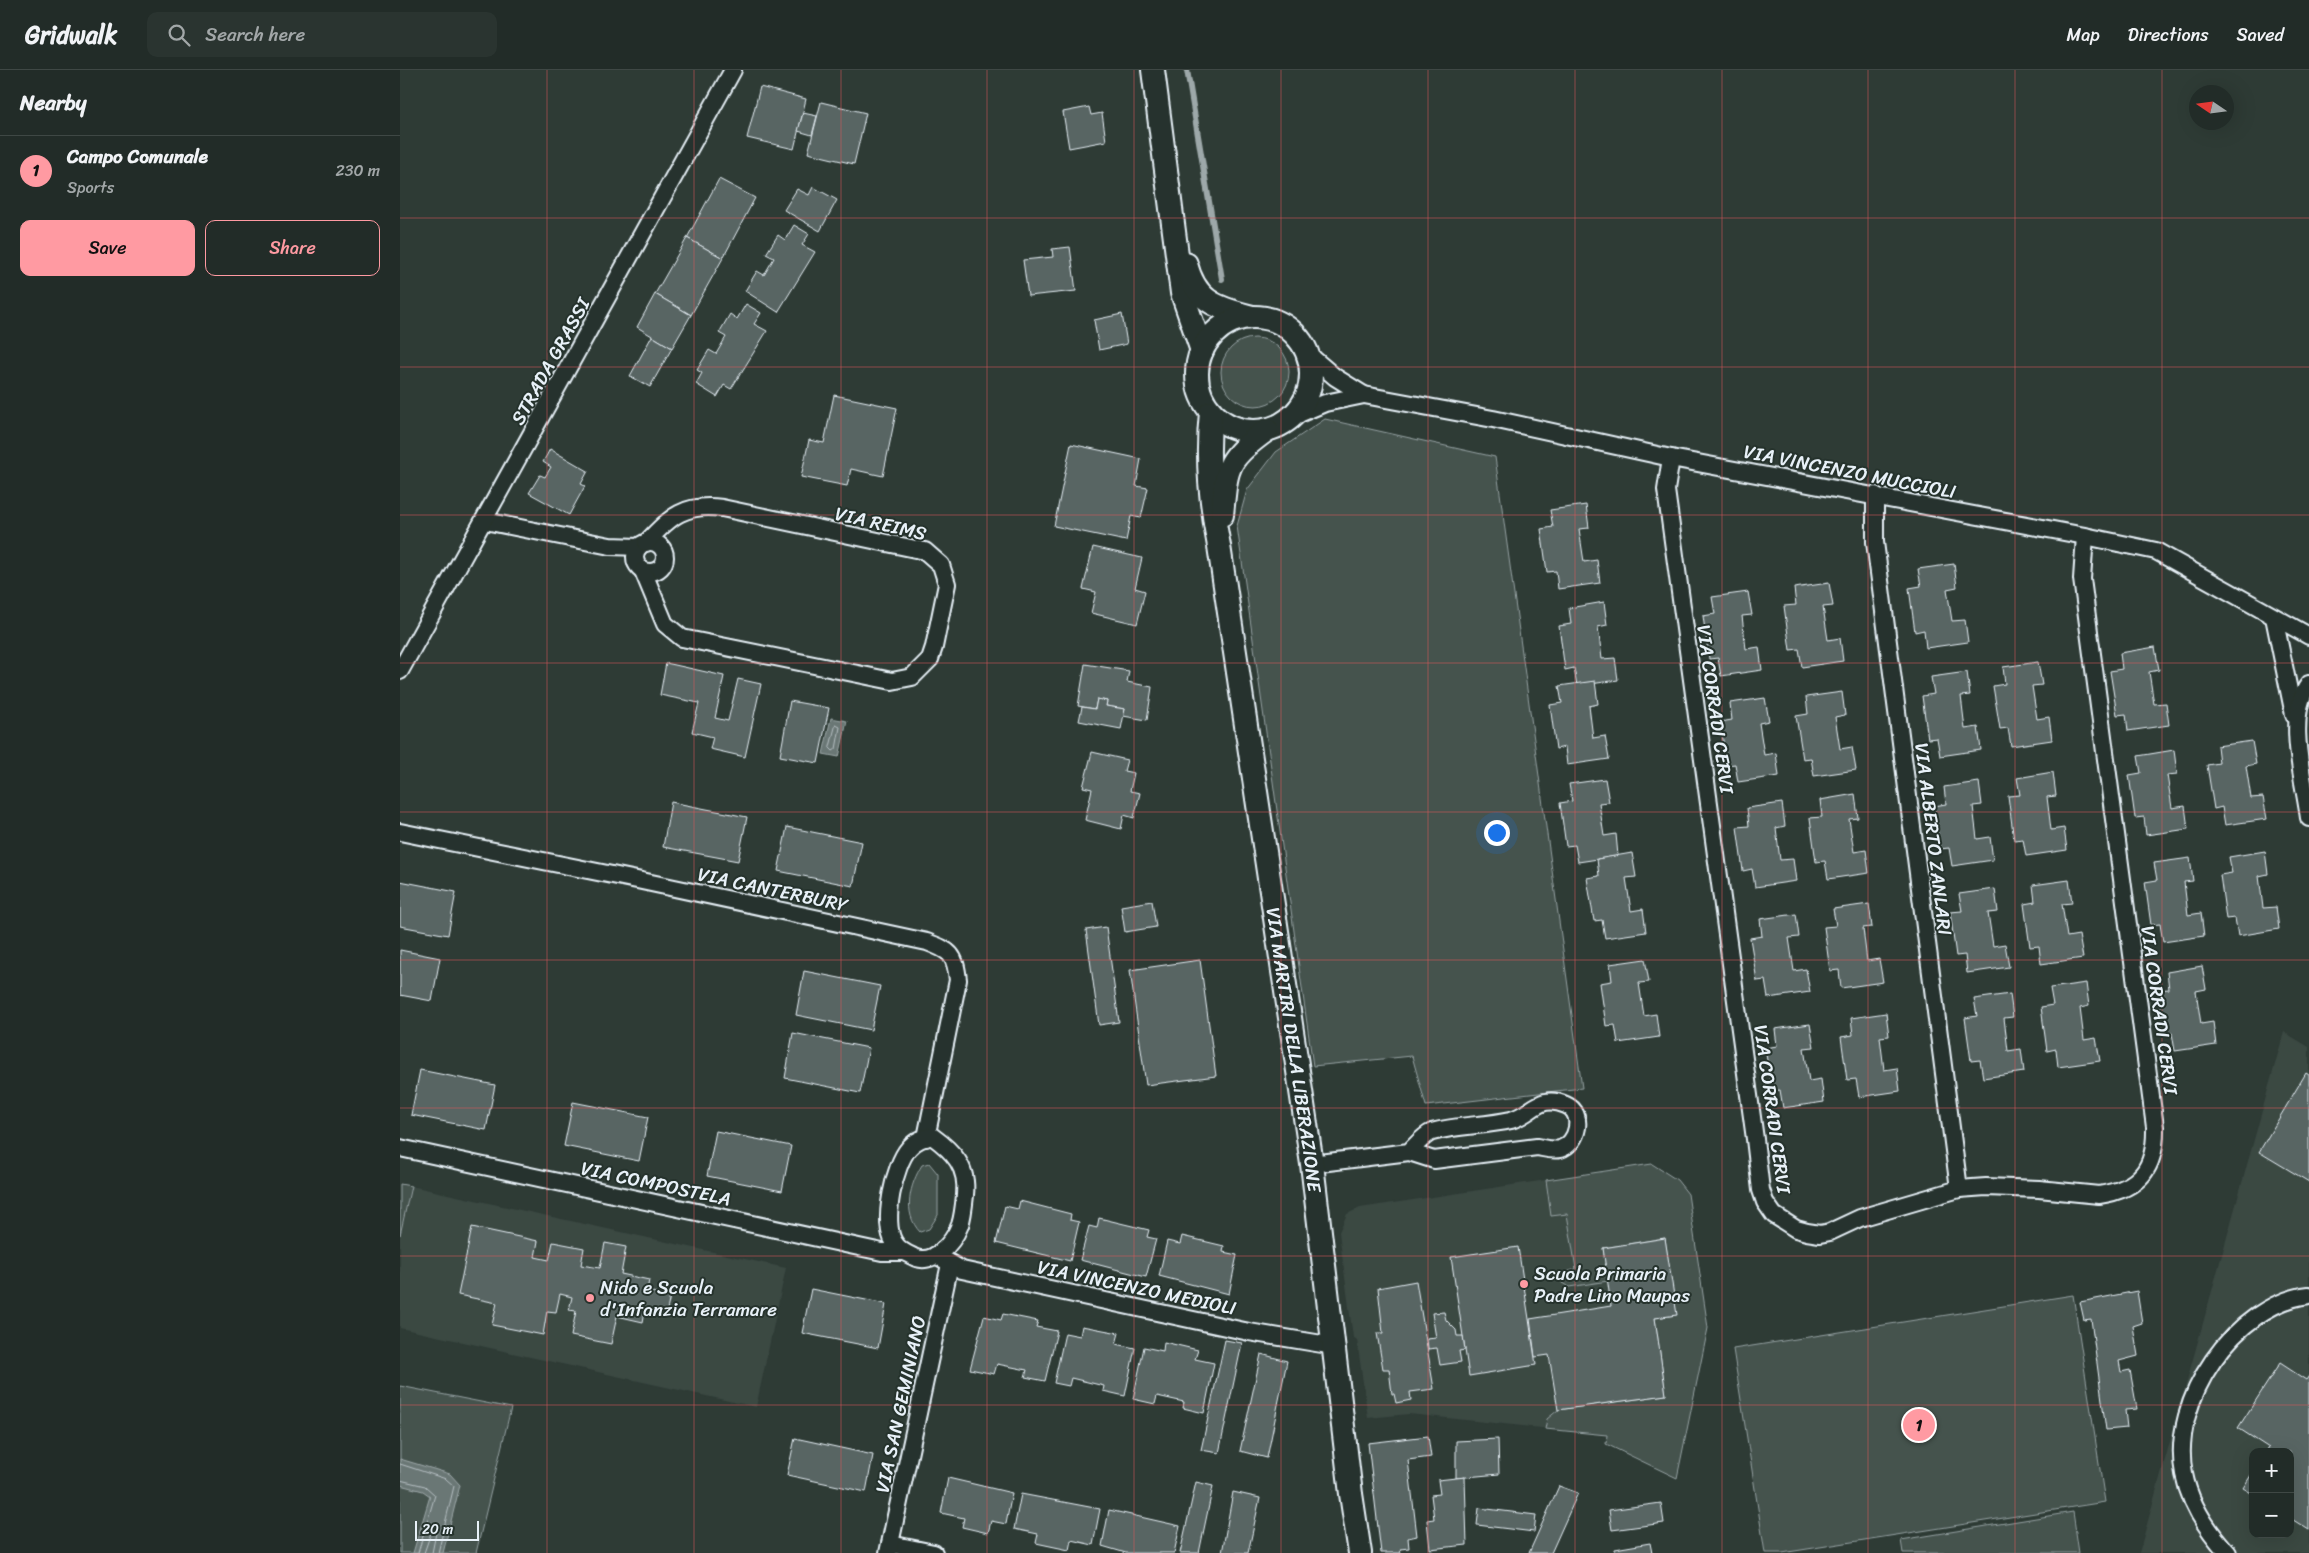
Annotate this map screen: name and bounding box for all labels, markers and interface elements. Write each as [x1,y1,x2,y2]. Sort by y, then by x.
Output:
search box [147,12,497,57]
text: Gridwalk [25,14,117,56]
text: Search here [205,18,305,51]
text: Map [2067,19,2100,51]
text: Directions [2128,19,2209,51]
text: Saved [2237,19,2284,51]
icon: search [165,21,193,49]
text: Nearby [20,84,86,122]
north arrow [2189,85,2234,130]
text: Campo Comunale [67,140,208,173]
text: 1 [33,156,39,185]
text: 230 m [335,156,380,185]
text: Sports [67,173,114,202]
button: Save [20,220,195,276]
button: Share [205,220,380,276]
street label: STRADA GRASSI [502,290,600,431]
street label: VIA VINCENZO MUCCIOLI [1741,435,1959,508]
street label: VIA REIMS [832,497,930,550]
street label: VIA CORRADI CERVI [1687,623,1744,797]
street label: VIA ALBERTO ZANLARI [1905,741,1962,937]
your location [1484,820,1510,846]
street label: VIA CANTERBURY [695,857,853,922]
street label: VIA MARTIRI DELLA LIBERAZIONE [1257,905,1331,1195]
street label: VIA CORRADI CERVI [2131,924,2188,1098]
street label: VIA CORRADI CERVI [1744,1023,1801,1197]
street label: VIA COMPOSTELA [578,1151,734,1215]
street label: VIA VINCENZO MEDIOLI [1034,1250,1239,1325]
place label: Scuola Primaria Padre Lino Maupas [1534,1257,1690,1312]
place label: Nido e Scuola d'Infanzia Terramare [600,1271,777,1326]
marker: Scuola Primaria Padre Lino Maupas [1518,1278,1530,1290]
marker: Nido e Scuola d'Infanzia Terramare [584,1292,596,1304]
street label: VIA SAN GEMINIANO [866,1312,935,1496]
pin: 1 [1903,1406,1935,1444]
map controls [2249,1448,2294,1538]
button: + [2249,1448,2294,1493]
button: − [2249,1493,2294,1538]
text: 20 m [422,1517,453,1542]
scale bar [415,1518,479,1541]

